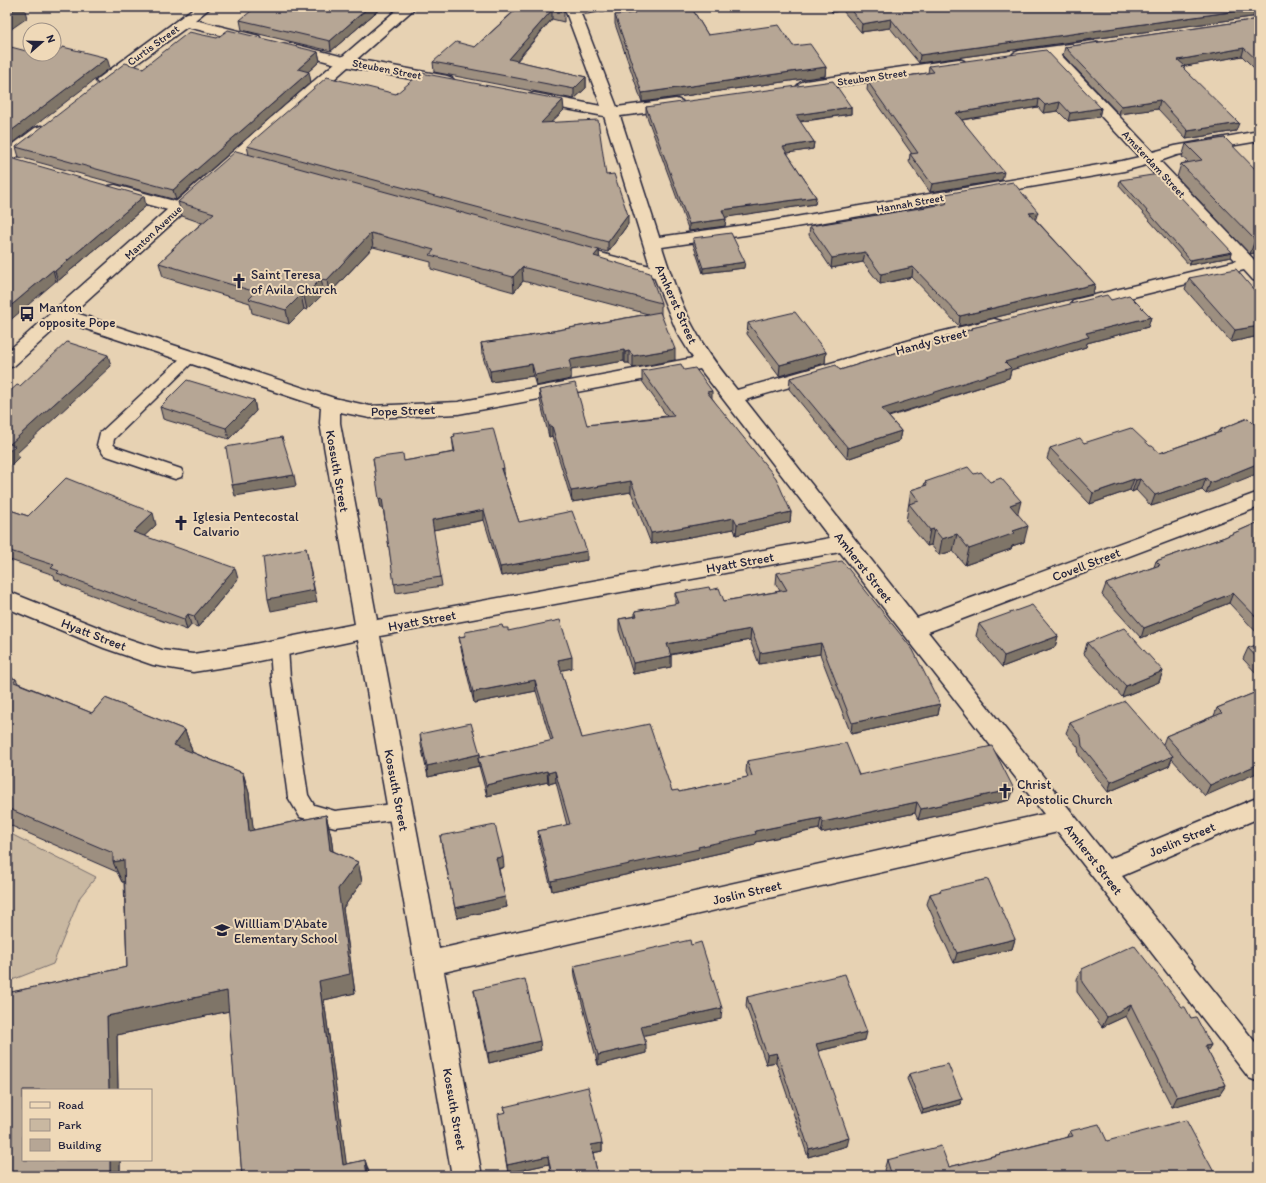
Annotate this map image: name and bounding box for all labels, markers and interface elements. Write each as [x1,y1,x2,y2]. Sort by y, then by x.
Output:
north arrow [22,22,62,62]
street label: Curtis Street [125,22,182,69]
text: N [44,33,58,44]
street label: Steuben Street [351,56,423,83]
street label: Steuben Street [836,66,908,89]
street label: Amsterdam Street [1119,128,1188,201]
street label: Hannah Street [875,191,945,216]
street label: Manton Avenue [122,203,185,262]
street label: Amherst Street [652,262,701,346]
place label: Saint Teresa of Avila Church [251,267,337,297]
church icon: Saint Teresa of Avila Church [230,272,248,290]
place label: Manton opposite Pope [39,300,115,330]
bus stop icon: Manton opposite Pope [18,305,36,323]
street label: Handy Street [894,325,969,358]
street label: Pope Street [371,402,436,419]
street label: Kossuth Street [323,429,352,513]
place label: Iglesia Pentecostal Calvario [193,509,299,539]
church icon: Iglesia Pentecostal Calvario [172,514,190,532]
street label: Amherst Street [831,529,896,606]
street label: Covell Street [1050,545,1123,584]
street label: Hyatt Street [705,549,775,576]
street label: Hyatt Street [387,607,457,634]
street label: Hyatt Street [59,615,129,654]
street label: Kossuth Street [381,748,412,832]
place label: Christ Apostolic Church [1017,777,1112,807]
church icon: Christ Apostolic Church [996,782,1014,800]
street label: Joslin Street [1147,819,1218,860]
street label: Amherst Street [1061,821,1126,898]
street label: Joslin Street [711,877,783,908]
place label: Willliam D'Abate Elementary School [234,916,338,946]
school or university icon: Willliam D'Abate Elementary School [213,921,231,939]
street label: Kossuth Street [440,1067,469,1151]
legend [22,1089,152,1161]
text: Road [58,1098,84,1112]
text: Park [58,1118,82,1132]
text: Building [58,1138,102,1152]

